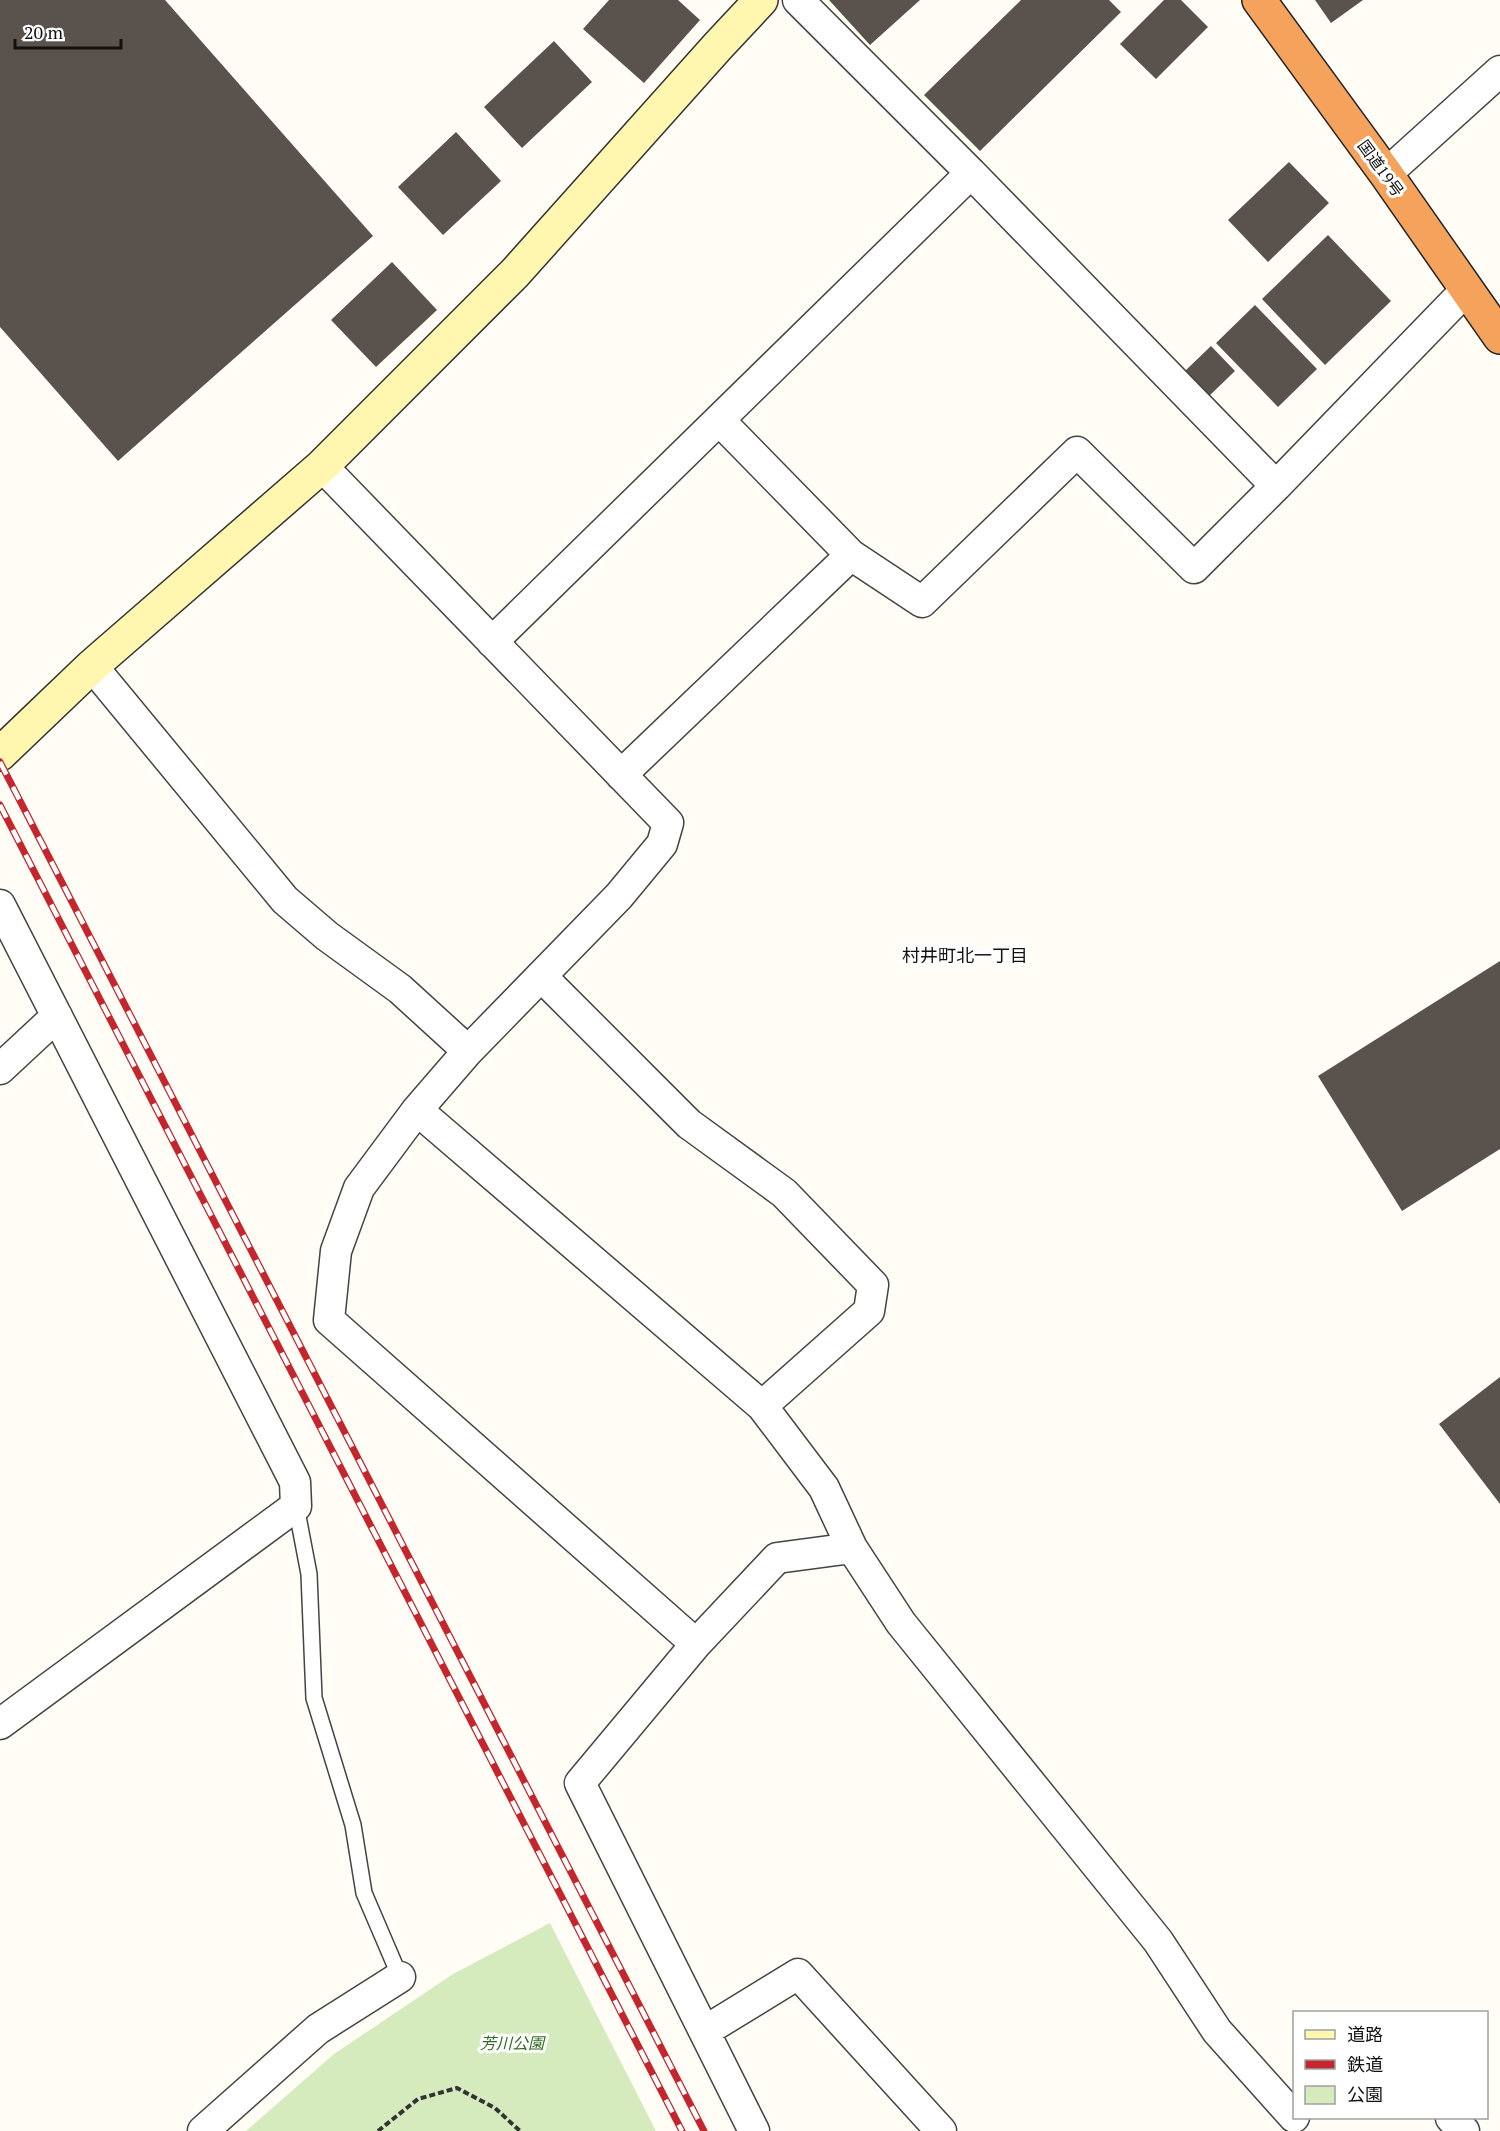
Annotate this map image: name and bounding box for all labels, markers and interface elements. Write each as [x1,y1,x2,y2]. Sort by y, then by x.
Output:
scale bar [15,12,122,50]
text: 20 m [24,20,64,44]
street label: 国道19号 [1353,135,1409,201]
district label: 村井町北一丁目 [902,943,1028,967]
legend [1293,2011,1488,2119]
text: 道路 [1347,2022,1383,2046]
park label: 芳川公園 [480,2032,546,2054]
text: 鉄道 [1347,2052,1383,2076]
text: 公園 [1347,2082,1383,2106]

